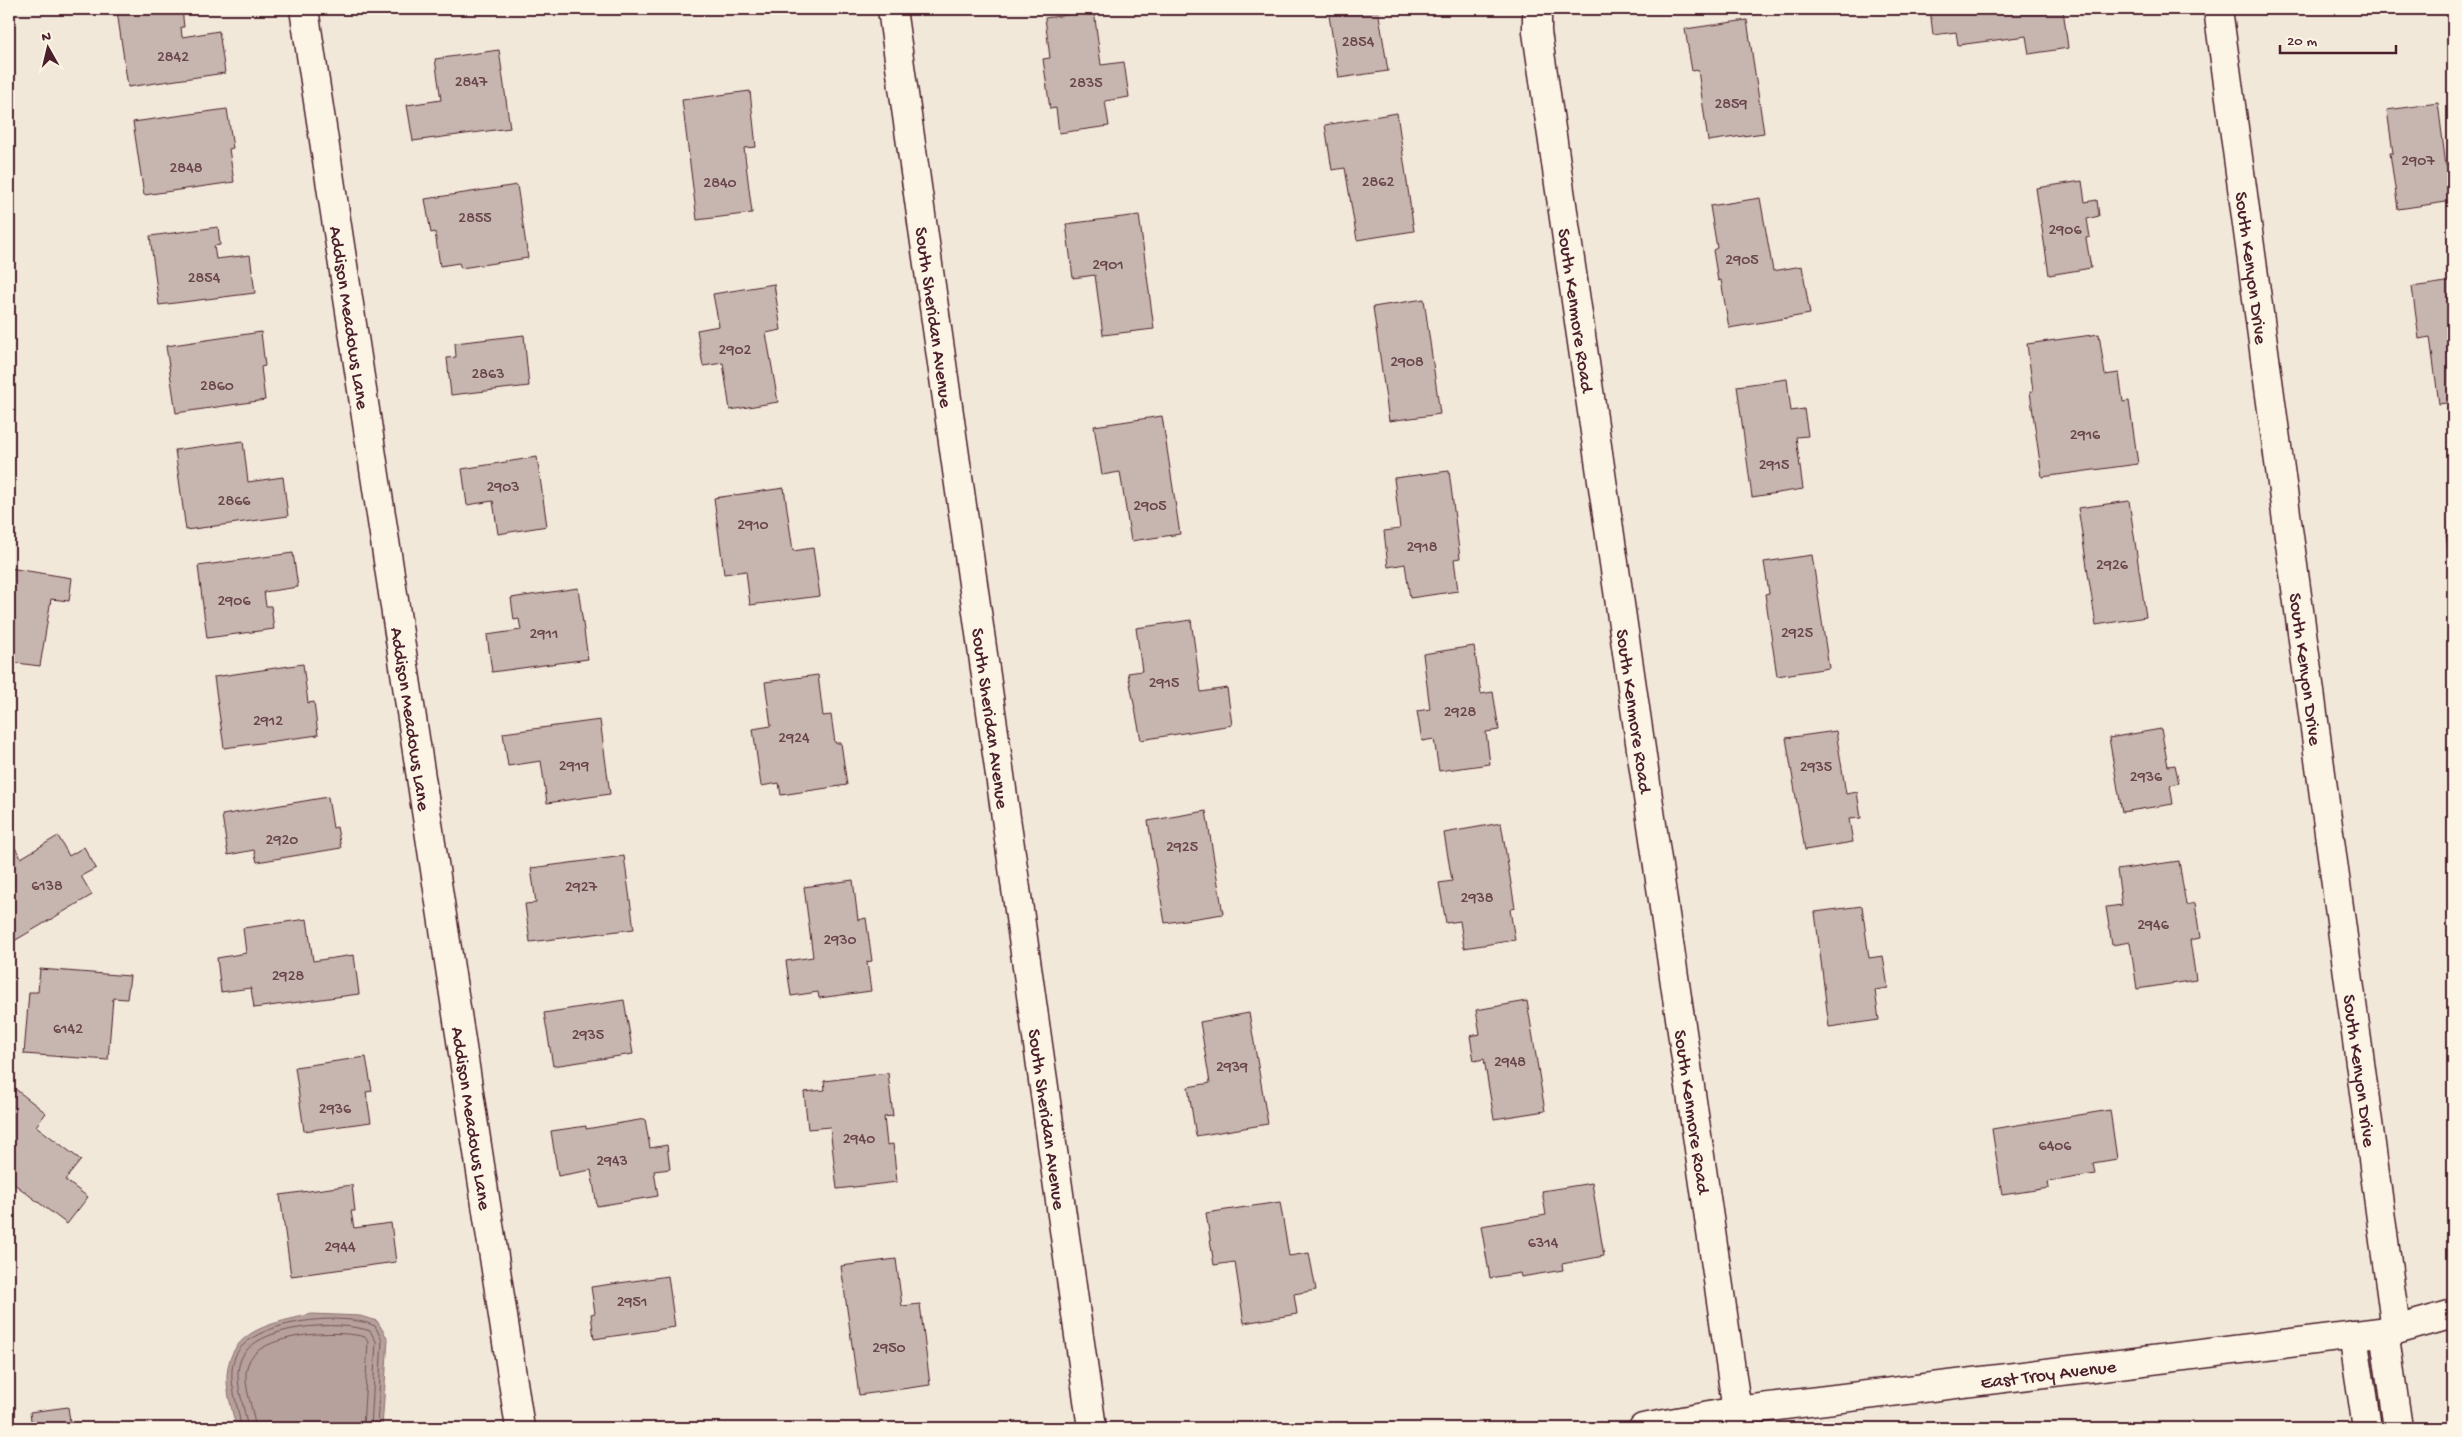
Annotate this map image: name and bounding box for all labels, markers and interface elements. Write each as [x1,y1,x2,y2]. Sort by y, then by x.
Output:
north arrow [22,22,72,72]
scale bar [2280,22,2396,54]
text: N [41,29,52,47]
text: 20 m [2287,33,2317,51]
house number: 2854 [1342,34,1375,53]
house number: 2842 [157,49,189,68]
house number: 2847 [455,74,488,93]
house number: 2835 [1069,75,1103,94]
house number: 2859 [1714,96,1748,115]
house number: 2907 [2401,153,2435,172]
house number: 2848 [170,160,203,179]
house number: 2862 [1362,174,1394,193]
house number: 2840 [703,175,737,194]
street label: South Kenyon Drive [2228,190,2271,346]
house number: 2855 [458,210,492,229]
house number: 2906 [2048,222,2082,241]
street label: Addison Meadows Lane [322,225,373,411]
street label: South Sheridan Avenue [908,226,956,409]
street label: South Kenmore Road [1551,227,1597,396]
house number: 2905 [1725,252,1759,271]
house number: 2901 [1092,257,1124,276]
house number: 2854 [188,270,221,289]
house number: 2902 [719,342,752,361]
house number: 2908 [1390,354,1424,373]
house number: 2863 [471,366,505,385]
house number: 2860 [200,378,234,397]
house number: 2916 [2070,427,2101,446]
house number: 2915 [1759,457,1789,476]
house number: 2903 [486,479,520,498]
house number: 2866 [218,493,251,512]
house number: 2905 [1133,498,1167,517]
house number: 2910 [737,517,769,536]
house number: 2918 [1406,539,1438,558]
house number: 2926 [2096,557,2129,576]
street label: South Kenyon Drive [2282,592,2325,747]
house number: 2906 [217,593,251,612]
house number: 2925 [1781,625,1813,644]
street label: Addison Meadows Lane [383,626,434,813]
house number: 2911 [530,626,558,645]
street label: South Sheridan Avenue [964,627,1013,811]
street label: South Kenmore Road [1609,628,1656,797]
house number: 2915 [1149,675,1179,694]
house number: 2928 [1444,704,1476,723]
house number: 2912 [253,713,283,732]
house number: 2924 [778,730,810,749]
house number: 2919 [559,758,589,777]
house number: 2935 [1800,759,1832,778]
house number: 2936 [2130,769,2163,788]
house number: 2920 [266,832,298,851]
house number: 2925 [1166,839,1198,858]
house number: 6138 [31,878,63,897]
house number: 2927 [565,879,598,898]
house number: 2938 [1461,890,1494,909]
house number: 2946 [2137,917,2170,936]
house number: 2930 [823,932,857,951]
house number: 2928 [272,968,304,987]
street label: South Kenyon Drive [2336,993,2379,1149]
house number: 6142 [53,1021,83,1040]
street label: Addison Meadows Lane [444,1025,495,1212]
house number: 2935 [572,1027,604,1046]
street label: South Sheridan Avenue [1021,1028,1069,1212]
street label: South Kenmore Road [1667,1029,1714,1198]
house number: 2948 [1494,1054,1526,1073]
house number: 2939 [1216,1059,1248,1078]
house number: 2936 [319,1101,352,1120]
house number: 2940 [843,1131,875,1150]
house number: 6406 [2039,1138,2072,1157]
house number: 2943 [596,1153,628,1172]
house number: 6314 [1528,1235,1559,1254]
house number: 2944 [325,1239,356,1258]
house number: 2951 [617,1294,647,1313]
house number: 2950 [872,1340,906,1359]
street label: East Troy Avenue [1979,1356,2118,1396]

